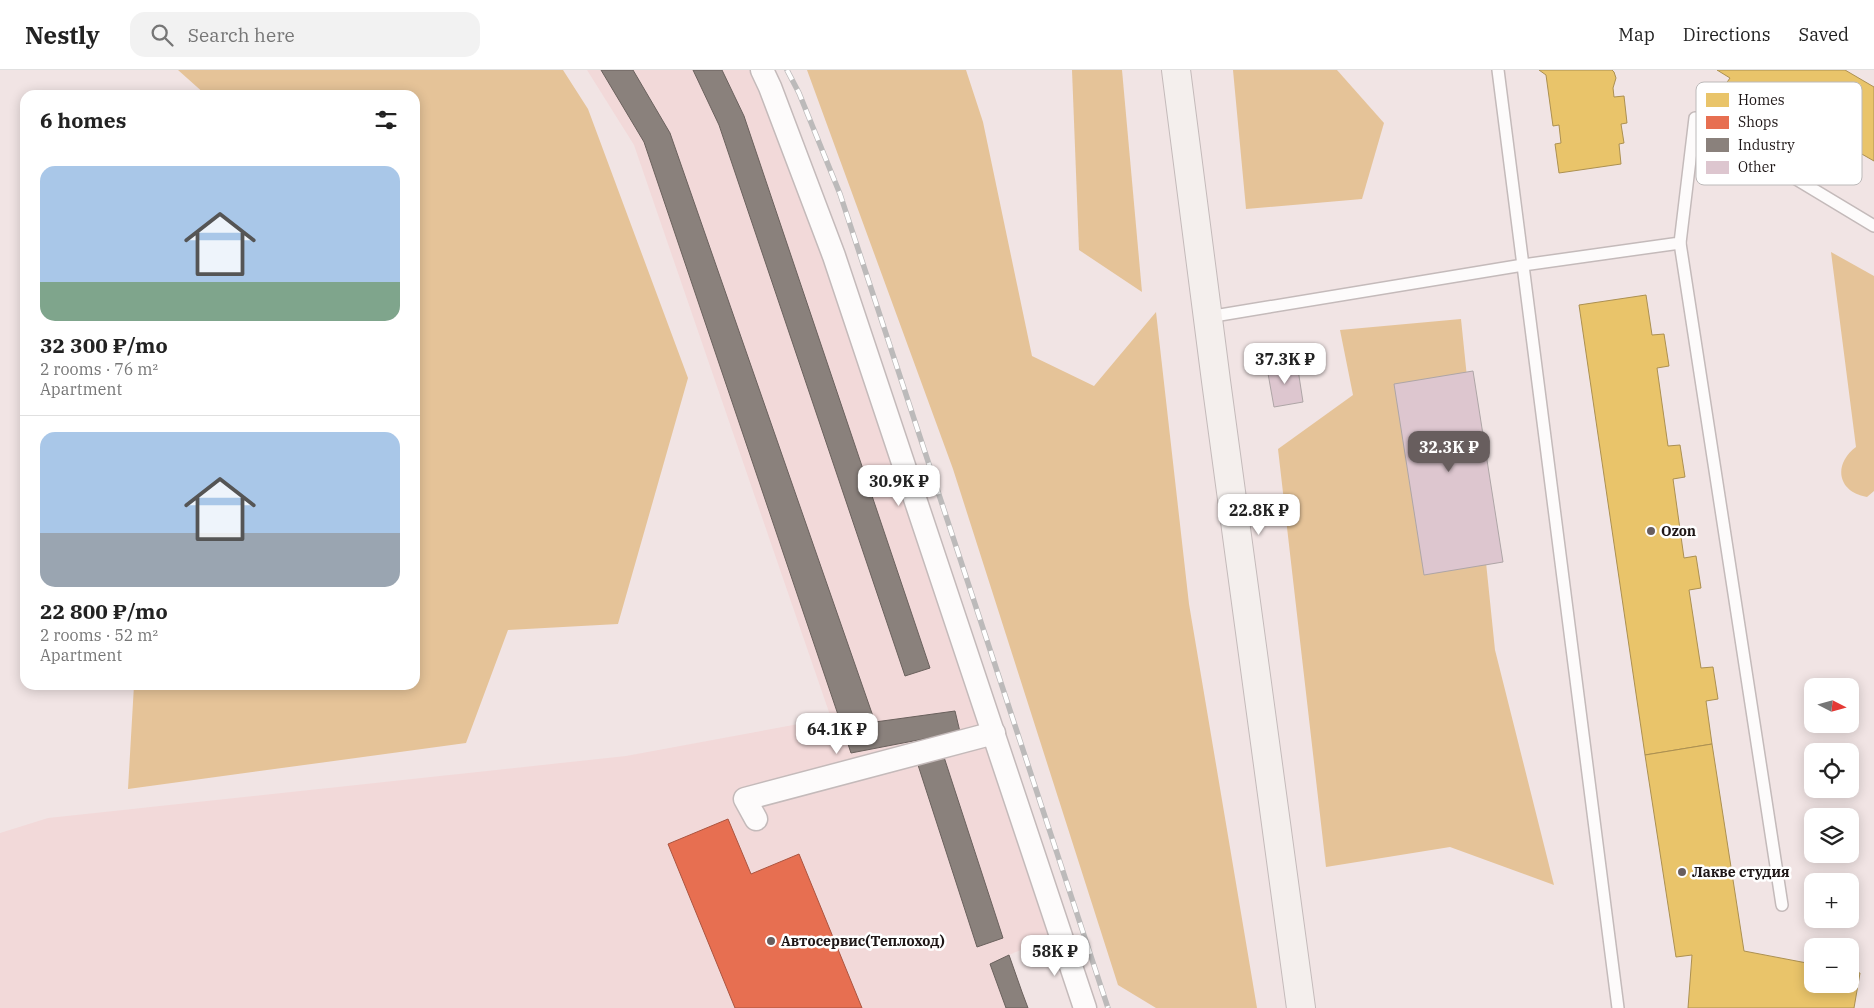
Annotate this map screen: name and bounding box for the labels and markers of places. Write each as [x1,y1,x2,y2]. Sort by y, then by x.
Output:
pin: 37.3K ₽ [1239,342,1331,385]
pin: 32.3K ₽ [1403,430,1495,473]
pin: 30.9K ₽ [853,464,945,507]
pin: 22.8K ₽ [1213,494,1305,536]
place label: Ozon [1661,522,1696,540]
marker: Ozon [1645,525,1657,537]
pin: 64.1K ₽ [791,712,883,755]
place label: Лакве студия [1692,863,1790,881]
marker: Лакве студия [1676,866,1688,878]
place label: Автосервис(Теплоход) [781,932,945,950]
pin: 58K ₽ [1020,934,1090,977]
marker: Автосервис(Теплоход) [765,935,777,947]

